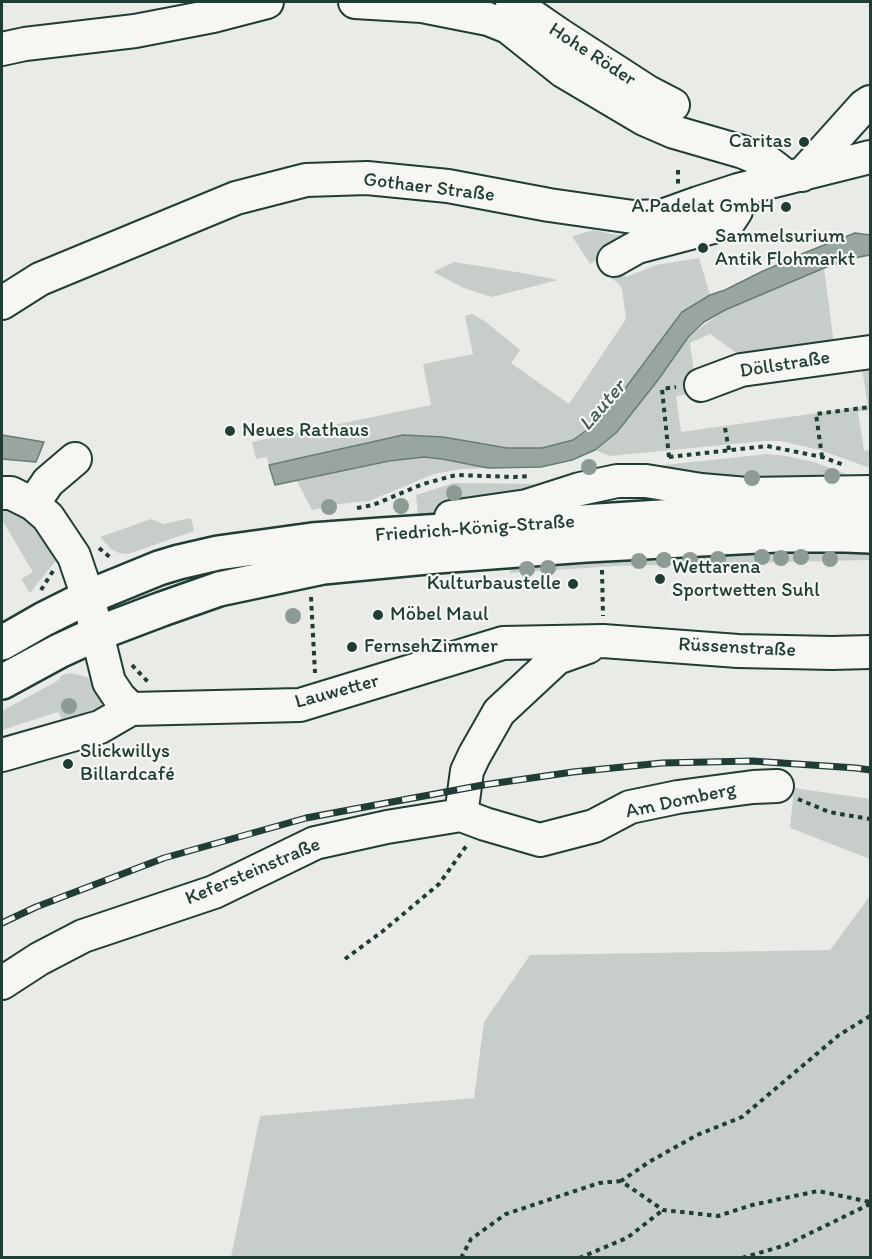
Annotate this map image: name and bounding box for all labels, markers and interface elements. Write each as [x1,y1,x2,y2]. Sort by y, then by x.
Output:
street label: Hohe Röder [544,18,640,92]
place label: Caritas [729,130,792,154]
marker: Caritas [797,135,811,149]
street label: Gothaer Straße [362,168,496,208]
place label: A.Padelat GmbH [632,195,774,219]
marker: A.Padelat GmbH [779,200,793,214]
place label: Sammelsurium Antik Flohmarkt [715,225,855,272]
marker: Sammelsurium Antik Flohmarkt [696,241,710,255]
street label: Döllstraße [738,346,832,384]
water label: Lauter [574,375,632,437]
place label: Neues Rathaus [242,419,369,443]
marker: Neues Rathaus [223,424,237,438]
street label: Friedrich-König-Straße [374,510,576,548]
place label: Wettarena Sportwetten Suhl [672,556,820,603]
place label: Kulturbaustelle [427,572,561,596]
marker: Wettarena Sportwetten Suhl [653,572,667,586]
marker: Kulturbaustelle [566,577,580,591]
place label: Möbel Maul [390,603,489,627]
marker: Möbel Maul [371,608,385,622]
street label: Rüssenstraße [678,633,796,663]
place label: FernsehZimmer [364,635,498,659]
marker: FernsehZimmer [345,640,359,654]
street label: Lauwetter [292,669,382,715]
place label: Slickwillys Billardcafé [80,740,175,787]
marker: Slickwillys Billardcafé [61,757,75,771]
street label: Am Domberg [623,778,739,824]
street label: Kefersteinstraße [182,833,324,911]

